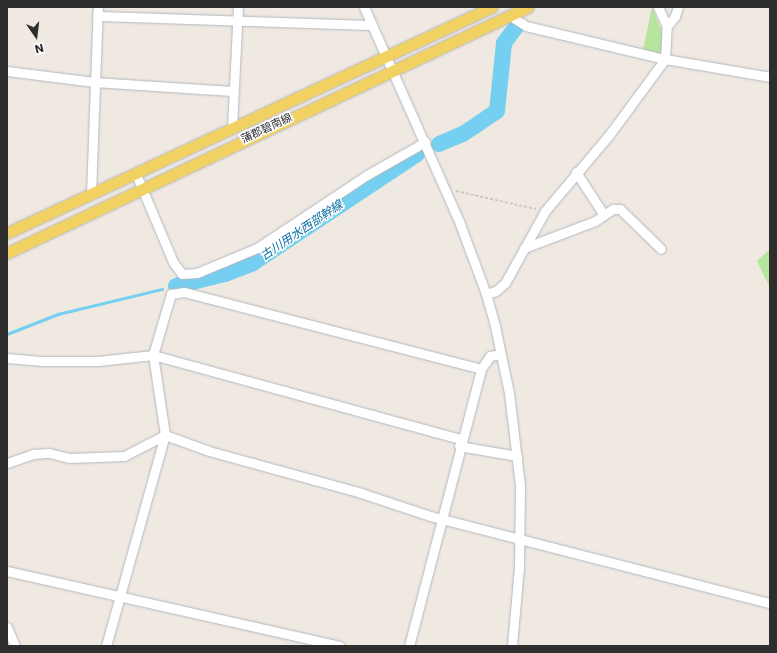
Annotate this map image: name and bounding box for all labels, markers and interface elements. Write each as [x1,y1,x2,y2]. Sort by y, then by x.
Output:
north arrow [16,16,56,56]
text: N [33,41,45,56]
street label: 蒲郡碧南線 [239,111,295,147]
water label: 古川用水西部幹線 [258,198,346,264]

